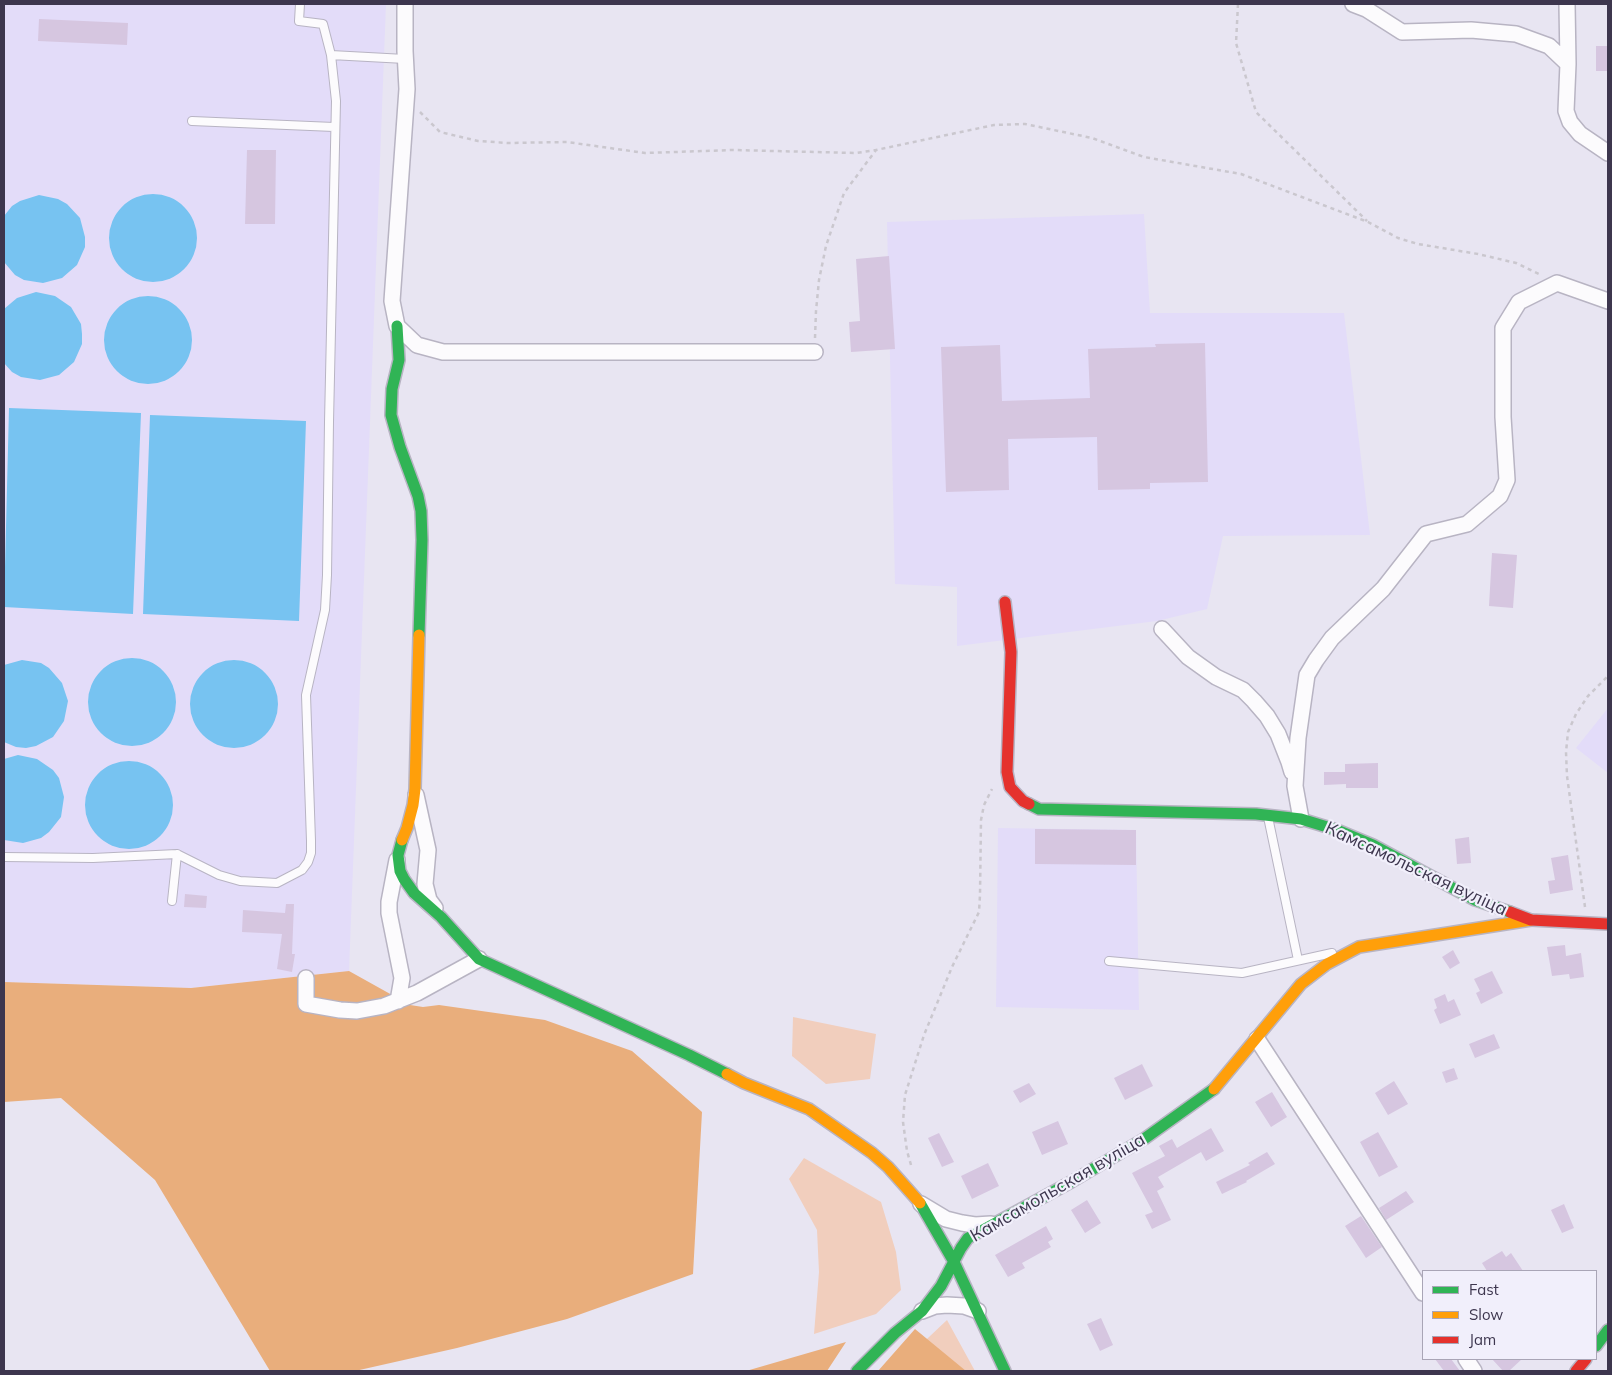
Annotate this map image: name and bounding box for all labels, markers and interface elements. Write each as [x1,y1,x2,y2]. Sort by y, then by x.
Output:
street label: Камсамольская вуліца [1322,817,1510,921]
street label: Камсамольская вуліца [967,1129,1149,1247]
legend [1422,1270,1597,1360]
text: Fast [1469,1280,1499,1299]
text: Slow [1469,1305,1503,1324]
text: Jam [1469,1330,1496,1349]

